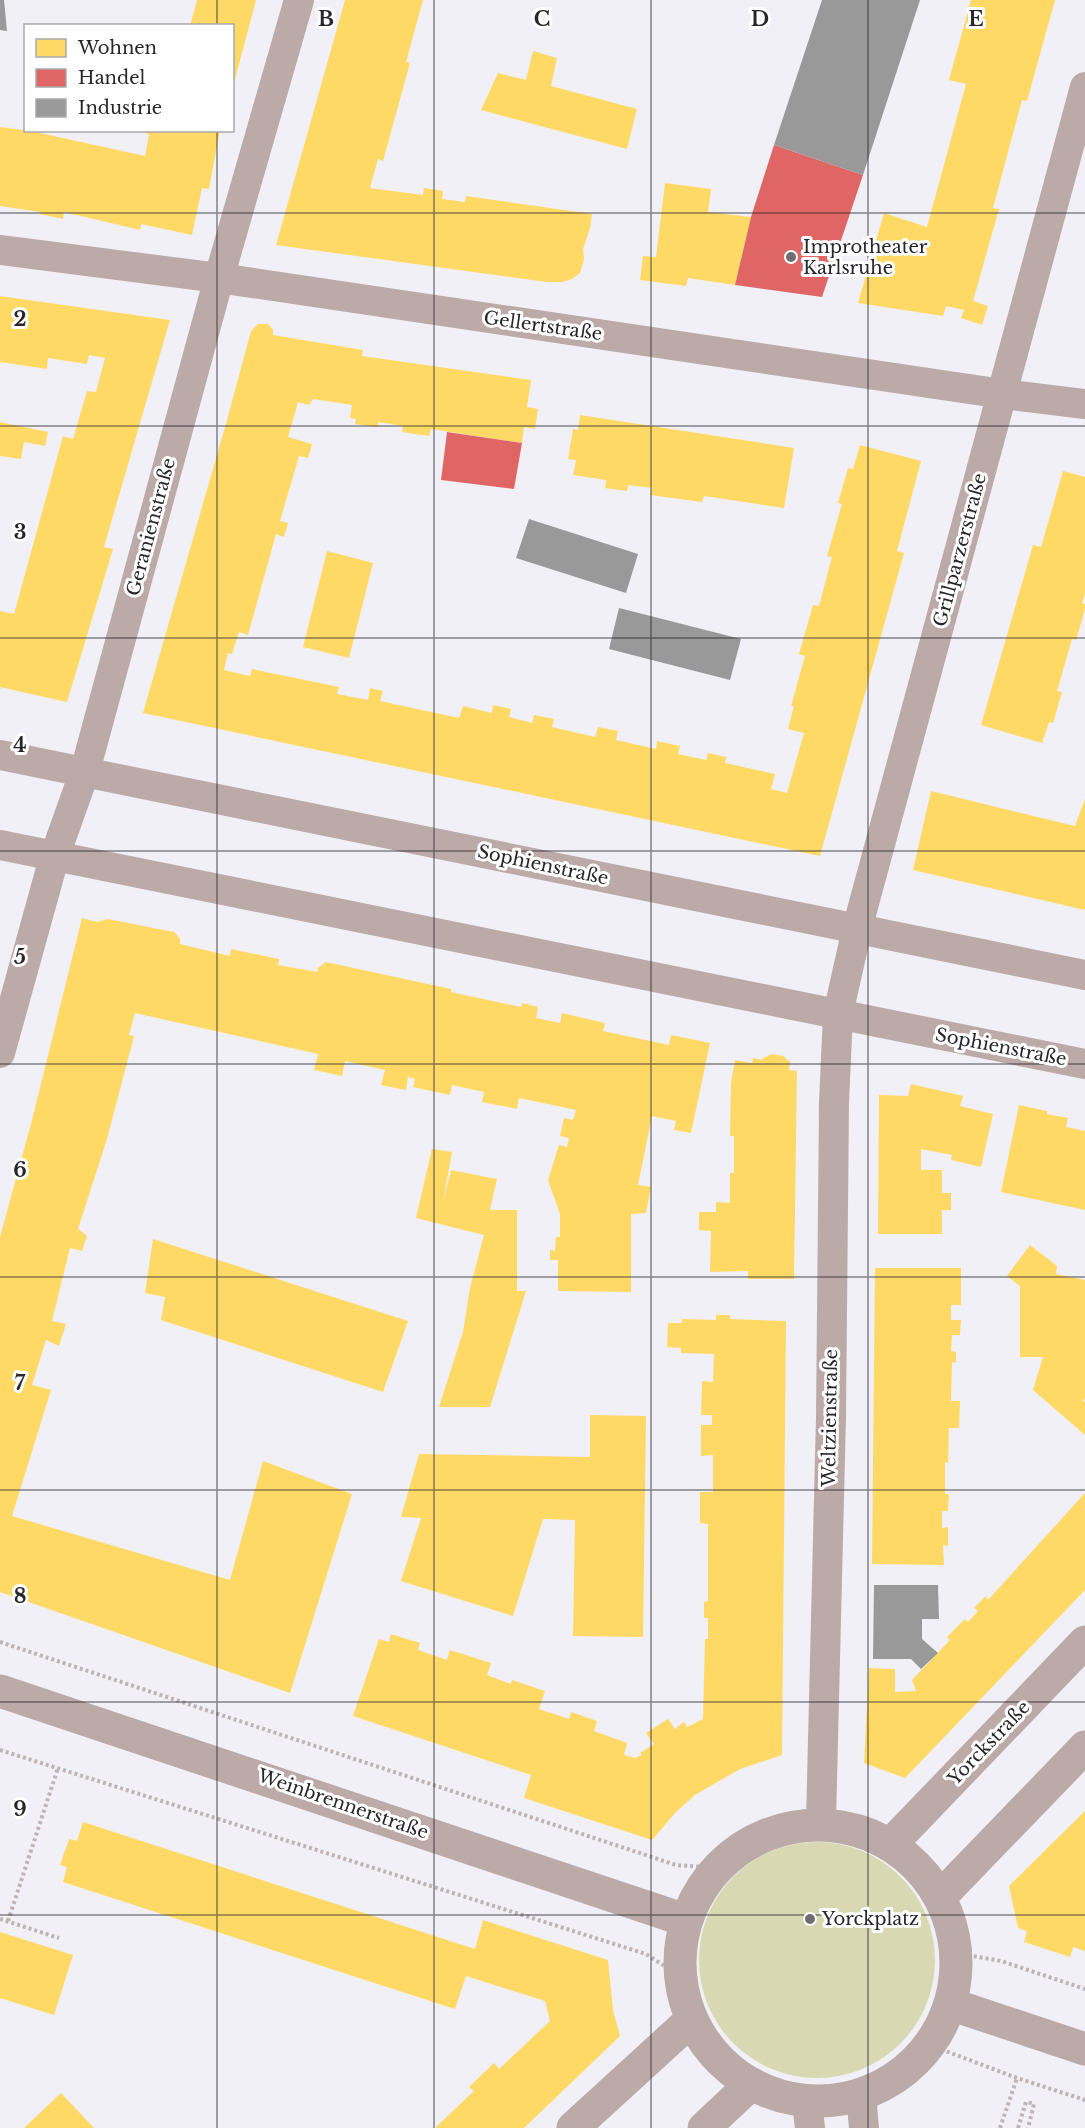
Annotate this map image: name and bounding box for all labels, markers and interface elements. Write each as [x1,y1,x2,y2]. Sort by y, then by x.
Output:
text: B [318,7,334,31]
text: C [534,7,550,31]
text: D [751,7,769,31]
text: E [968,7,984,31]
legend [24,24,234,132]
text: Wohnen [77,37,157,59]
text: Handel [78,67,145,89]
text: Industrie [78,97,162,119]
place label: Improtheater Karlsruhe [803,236,928,279]
marker: Improtheater Karlsruhe [784,250,798,264]
text: 2 [13,307,27,331]
street label: Gellertstraße [482,307,604,345]
street label: Geranienstraße [122,456,180,598]
street label: Grillparzerstraße [929,471,991,629]
text: 3 [14,520,26,544]
text: 4 [13,733,27,757]
street label: Sophienstraße [476,840,610,890]
text: 5 [14,945,26,969]
street label: Sophienstraße [934,1024,1068,1070]
text: 6 [13,1158,27,1182]
street label: Weltzienstraße [818,1349,842,1488]
text: 7 [15,1371,26,1395]
text: 8 [14,1584,26,1608]
street label: Yorckstraße [943,1696,1035,1790]
street label: Weinbrennerstraße [254,1764,431,1844]
text: 9 [13,1797,27,1821]
place label: Yorckplatz [821,1908,919,1930]
marker: Yorckplatz [803,1912,817,1926]

